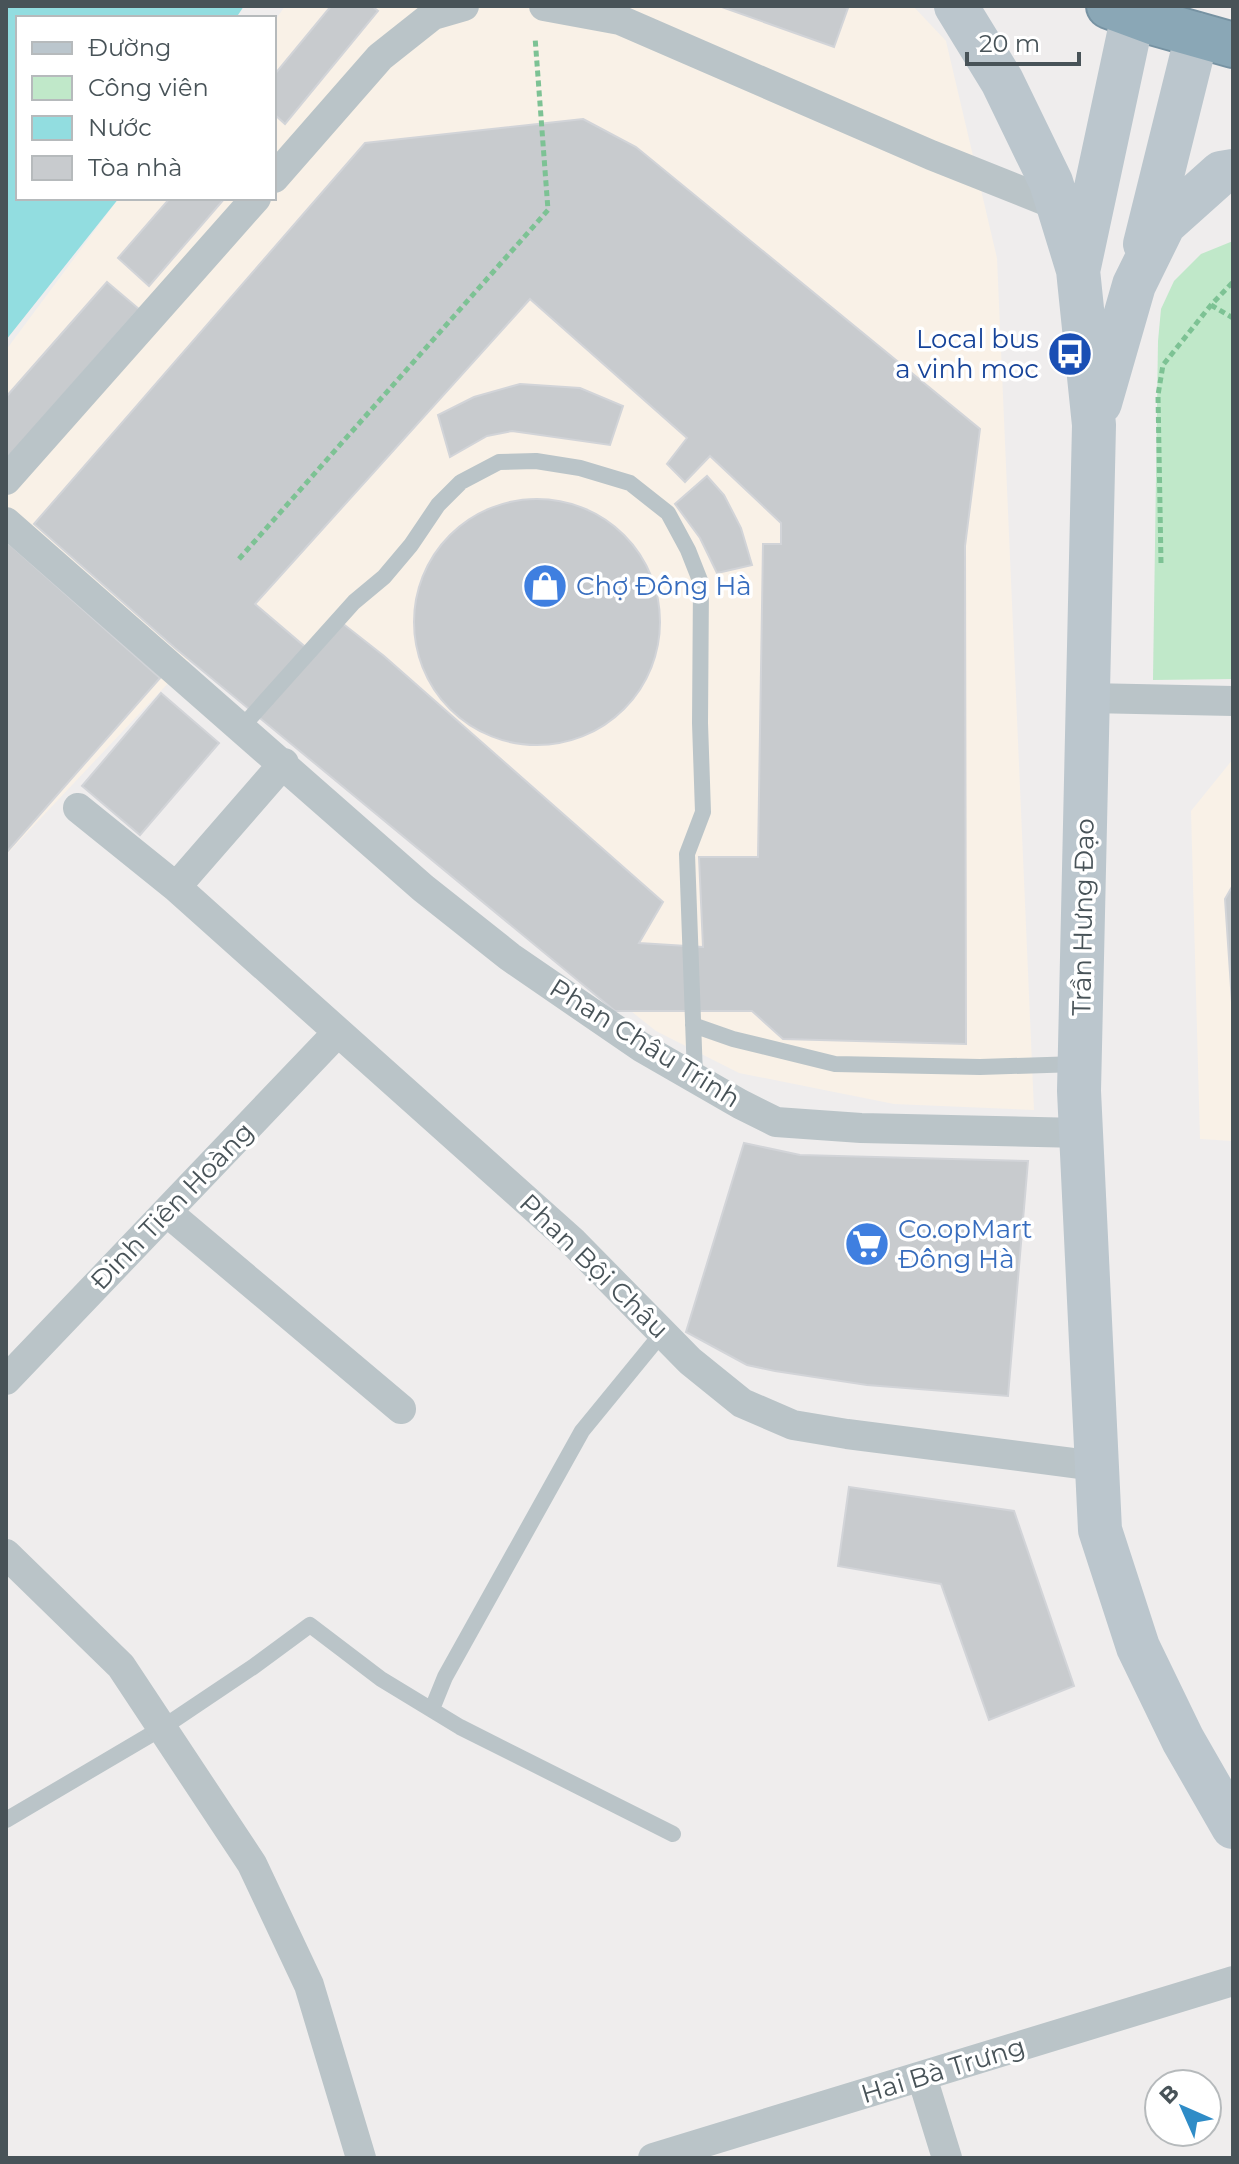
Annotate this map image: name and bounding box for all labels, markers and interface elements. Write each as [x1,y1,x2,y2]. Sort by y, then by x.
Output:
legend [16,16,276,200]
scale bar [967,16,1079,66]
text: 20 m [979,29,1040,58]
text: Đường [88,33,171,62]
text: Công viên [88,73,209,102]
text: Nước [88,113,152,142]
text: Tòa nhà [88,153,182,182]
place label: Local bus a vinh moc [895,323,1039,385]
bus stop icon: Local bus a vinh moc [1046,330,1094,378]
shop icon: Chợ Đông Hà [521,562,569,610]
place label: Chợ Đông Hà [576,570,752,602]
street label: Trần Hưng Đạo [1065,818,1101,1016]
street label: Phan Châu Trinh [544,972,746,1114]
street label: Đinh Tiên Hoàng [84,1116,260,1296]
street label: Phan Bội Châu [513,1187,675,1345]
place label: Co.opMart Đông Hà [898,1213,1032,1275]
supermarket icon: Co.opMart Đông Hà [843,1220,891,1268]
street label: Hai Bà Trưng [857,2030,1029,2110]
north arrow [1143,2068,1223,2148]
text: B [1154,2079,1185,2110]

